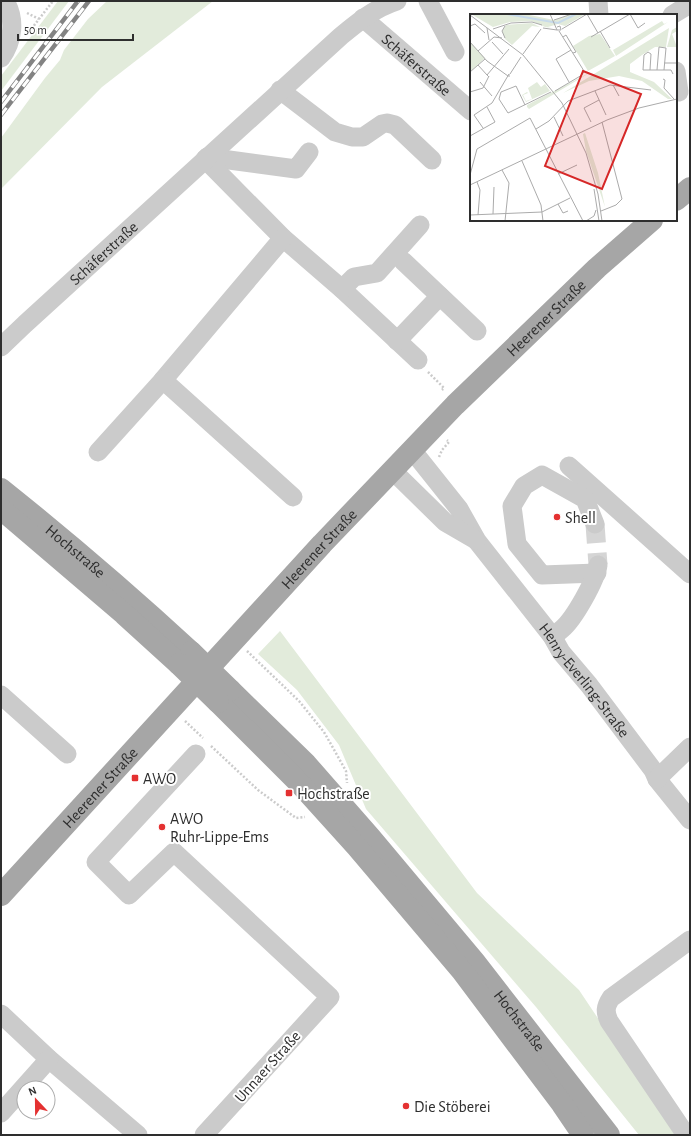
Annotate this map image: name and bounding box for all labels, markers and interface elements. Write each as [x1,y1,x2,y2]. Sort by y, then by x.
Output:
inset map [470,14,677,221]
scale bar [18,16,133,42]
text: 50 m [24,24,47,36]
street label: Schäferstraße [378,31,454,99]
street label: Schäferstraße [67,219,141,288]
street label: Heerener Straße [504,277,589,360]
street label: Heerener Straße [278,506,360,592]
place label: Shell [565,510,596,526]
marker: Shell [552,512,562,522]
street label: Hochstraße [42,522,108,581]
street label: Henry-Everling-Straße [536,620,632,740]
street label: Heerener Straße [60,745,141,831]
place label: AWO [143,771,176,787]
marker: AWO [130,773,140,783]
place label: Hochstraße [297,786,370,802]
marker: Hochstraße [284,788,294,798]
place label: AWO Ruhr-Lippe-Ems [170,811,269,845]
marker: AWO Ruhr-Lippe-Ems [157,822,167,832]
street label: Hochstraße [491,987,548,1054]
street label: Unnaer Straße [232,1028,304,1105]
north arrow [16,1080,56,1120]
text: N [27,1085,38,1098]
place label: Die Stöberei [414,1099,491,1115]
marker: Die Stöberei [401,1101,411,1111]

